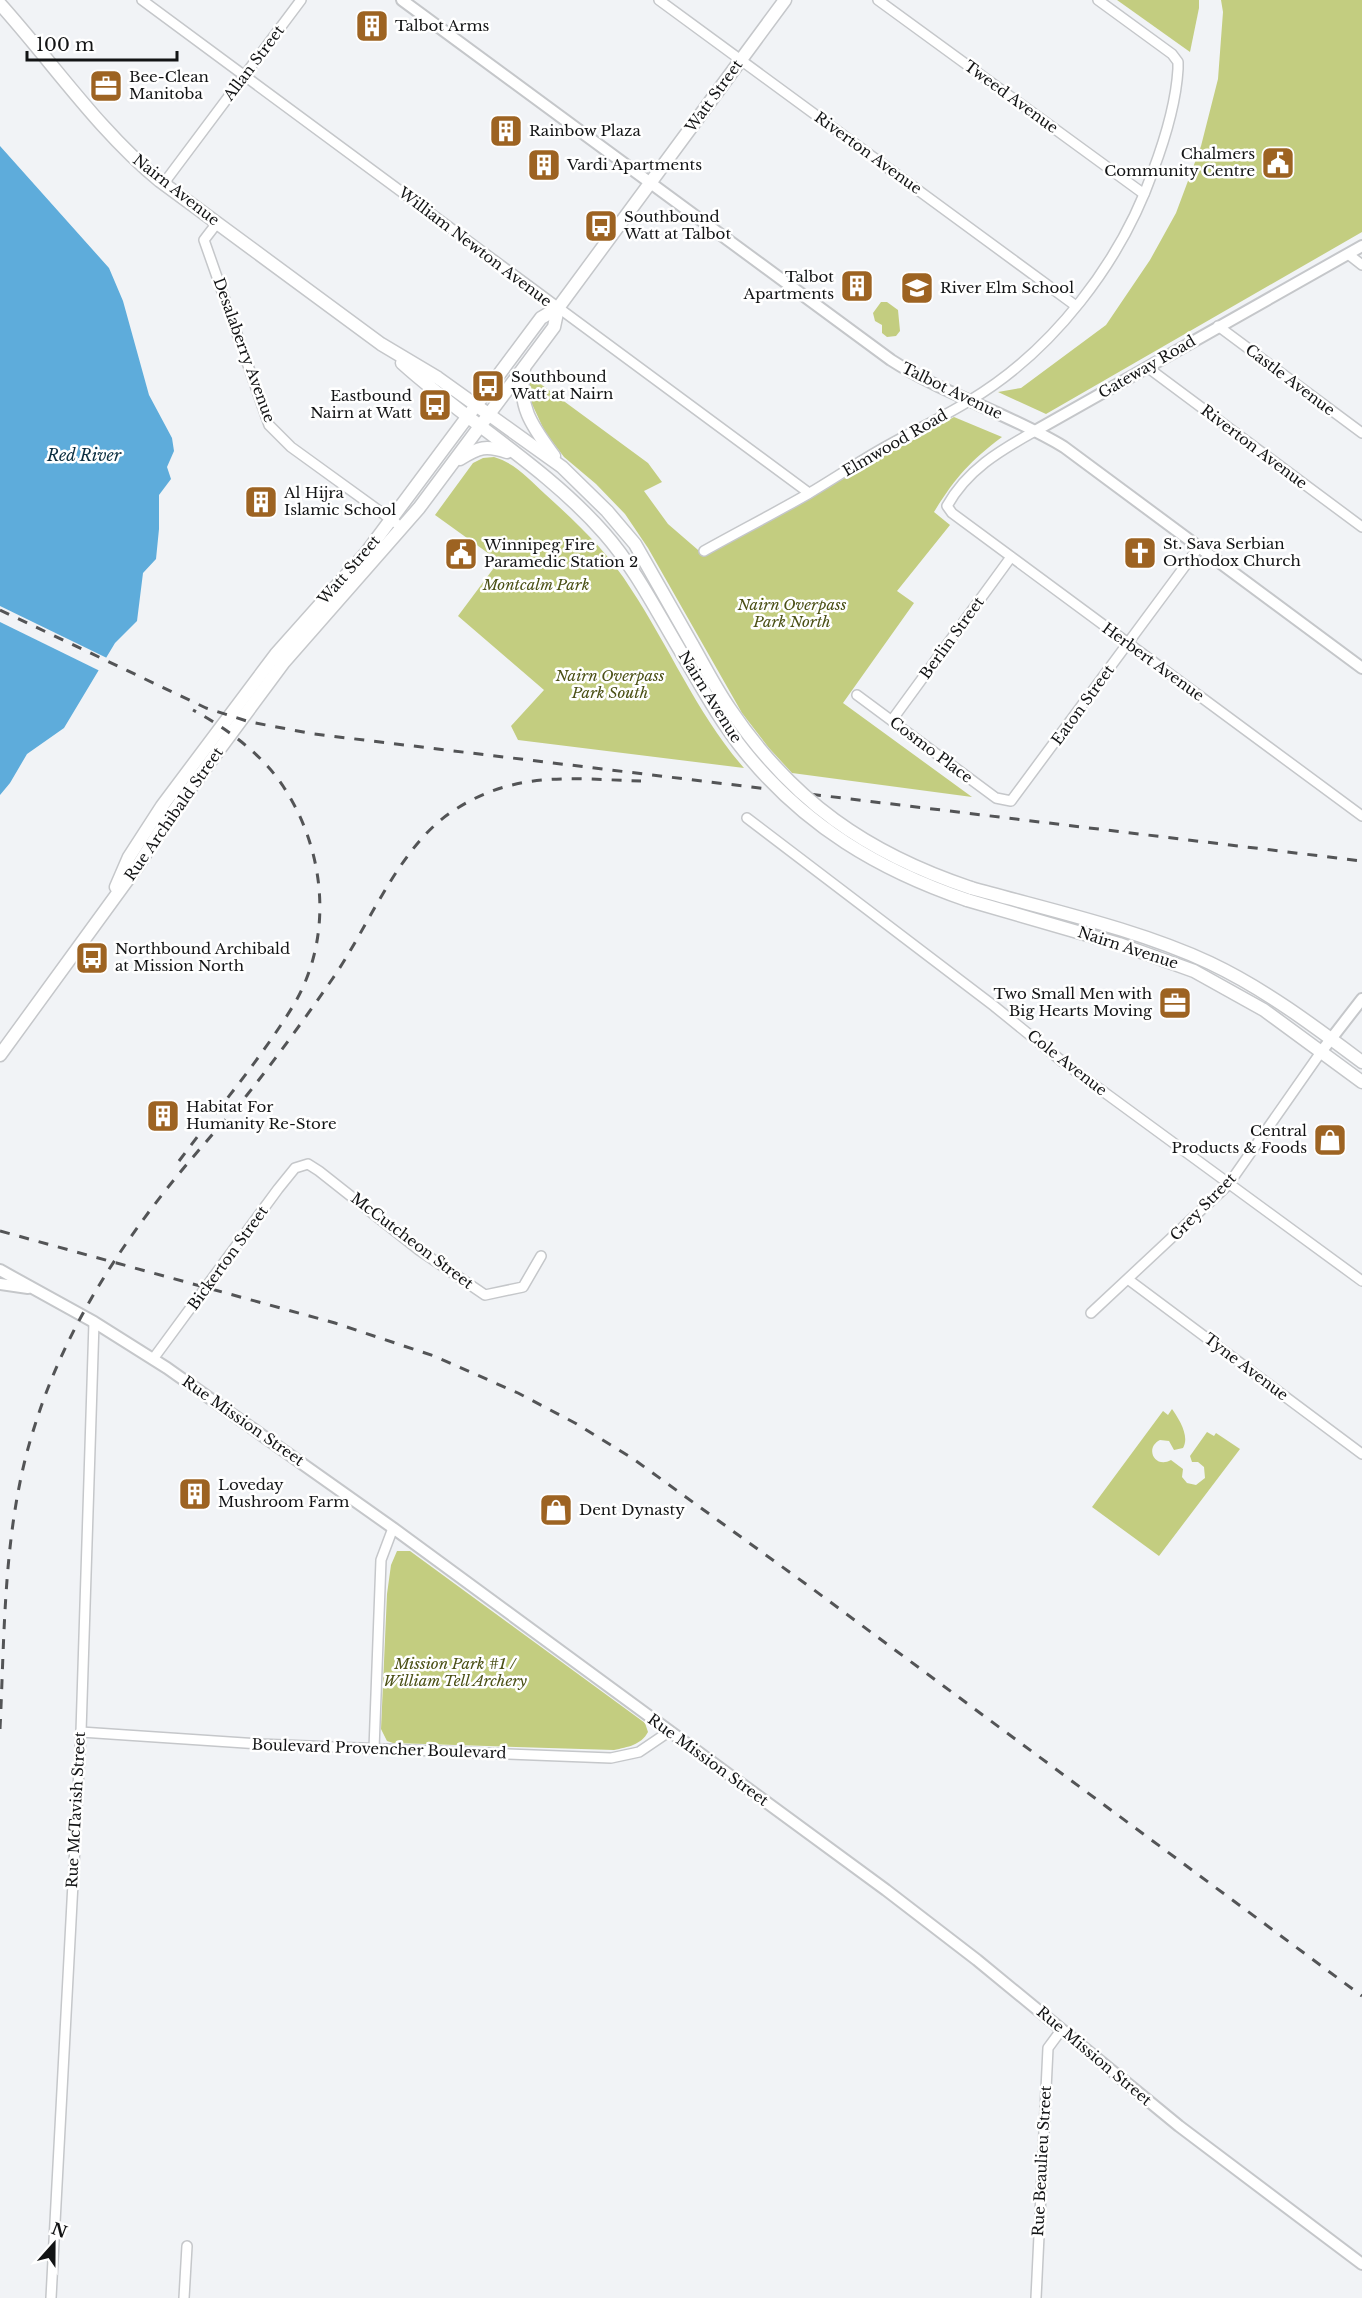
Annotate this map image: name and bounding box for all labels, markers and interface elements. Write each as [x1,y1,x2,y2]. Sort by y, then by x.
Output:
building icon: Talbot Arms [354,8,390,44]
place label: Talbot Arms [395,16,489,35]
street label: Allan Street [219,21,288,105]
scale bar [27,24,177,62]
text: 100 m [36,34,94,56]
street label: Watt Street [680,55,747,137]
street label: Tweed Avenue [961,56,1062,137]
place label: Bee-Clean Manitoba [129,67,209,103]
office icon: Bee-Clean Manitoba [88,68,124,104]
street label: Riverton Avenue [811,107,926,198]
building icon: Rainbow Plaza [488,113,524,149]
place label: Rainbow Plaza [529,121,641,140]
place label: Chalmers Community Centre [1104,144,1255,180]
public building icon: Chalmers Community Centre [1260,145,1296,181]
building icon: Vardi Apartments [526,147,562,183]
street label: Nairn Avenue [129,150,223,229]
place label: Vardi Apartments [566,155,702,174]
street label: William Newton Avenue [394,182,556,310]
place label: Southbound Watt at Talbot [623,207,731,243]
bus stop icon: Southbound Watt at Talbot [583,208,619,244]
place label: Talbot Apartments [743,267,834,303]
building icon: Talbot Apartments [839,268,875,304]
school or university icon: River Elm School [899,270,935,306]
street label: Desalaberry Avenue [209,275,280,425]
place label: River Elm School [940,278,1074,297]
street label: Gateway Road [1095,331,1199,402]
street label: Castle Avenue [1242,340,1339,419]
street label: Talbot Avenue [899,358,1006,423]
place label: Southbound Watt at Nairn [510,367,613,403]
bus stop icon: Southbound Watt at Nairn [470,368,506,404]
place label: Eastbound Nairn at Watt [310,386,412,422]
bus stop icon: Eastbound Nairn at Watt [417,387,453,423]
street label: Riverton Avenue [1197,400,1311,493]
street label: Elmwood Road [839,405,951,480]
water label: Red River [46,445,122,465]
place label: Al Hijra Islamic School [283,483,396,519]
building icon: Al Hijra Islamic School [243,484,279,520]
street label: Watt Street [313,531,384,609]
place label: St. Sava Serbian Orthodox Church [1163,534,1301,570]
place label: Winnipeg Fire Paramedic Station 2 [483,535,638,571]
church icon: St. Sava Serbian Orthodox Church [1122,535,1158,571]
public building icon: Winnipeg Fire Paramedic Station 2 [443,536,479,572]
park label: Montcalm Park [482,575,589,594]
street label: Berlin Street [915,593,988,683]
park label: Nairn Overpass Park North [737,595,847,631]
street label: Herbert Avenue [1099,618,1208,705]
street label: Nairn Avenue [675,647,746,746]
street label: Eaton Street [1047,661,1118,748]
park label: Nairn Overpass Park South [555,666,665,702]
street label: Cosmo Place [886,712,977,787]
street label: Rue Archibald Street [120,743,227,884]
street label: Nairn Avenue [1075,922,1181,973]
place label: Northbound Archibald at Mission North [115,939,290,975]
bus stop icon: Northbound Archibald at Mission North [74,940,110,976]
place label: Two Small Men with Big Hearts Moving [994,984,1153,1020]
office icon: Two Small Men with Big Hearts Moving [1157,985,1193,1021]
street label: Cole Avenue [1024,1026,1111,1100]
place label: Habitat For Humanity Re-Store [186,1097,337,1133]
building icon: Habitat For Humanity Re-Store [145,1098,181,1134]
place label: Central Products & Foods [1171,1121,1307,1157]
shop icon: Central Products & Foods [1312,1122,1348,1158]
street label: Grey Street [1166,1169,1240,1245]
street label: McCutcheon Street [347,1188,477,1293]
street label: Bickerton Street [183,1202,272,1314]
street label: Tyne Avenue [1201,1329,1292,1404]
street label: Rue Mission Street [179,1371,308,1470]
place label: Loveday Mushroom Farm [218,1475,349,1511]
building icon: Loveday Mushroom Farm [177,1476,213,1512]
shop icon: Dent Dynasty [538,1492,574,1528]
place label: Dent Dynasty [579,1500,685,1519]
park label: Mission Park #1 / William Tell Archery [383,1654,527,1690]
street label: Rue Mission Street [644,1709,773,1810]
street label: Rue McTavish Street [62,1731,89,1889]
street label: Boulevard Provencher Boulevard [251,1735,507,1762]
street label: Rue Mission Street [1033,2002,1156,2110]
street label: Rue Beaulieu Street [1028,2085,1055,2237]
north arrow [24,2214,84,2274]
text: N [49,2218,70,2242]

